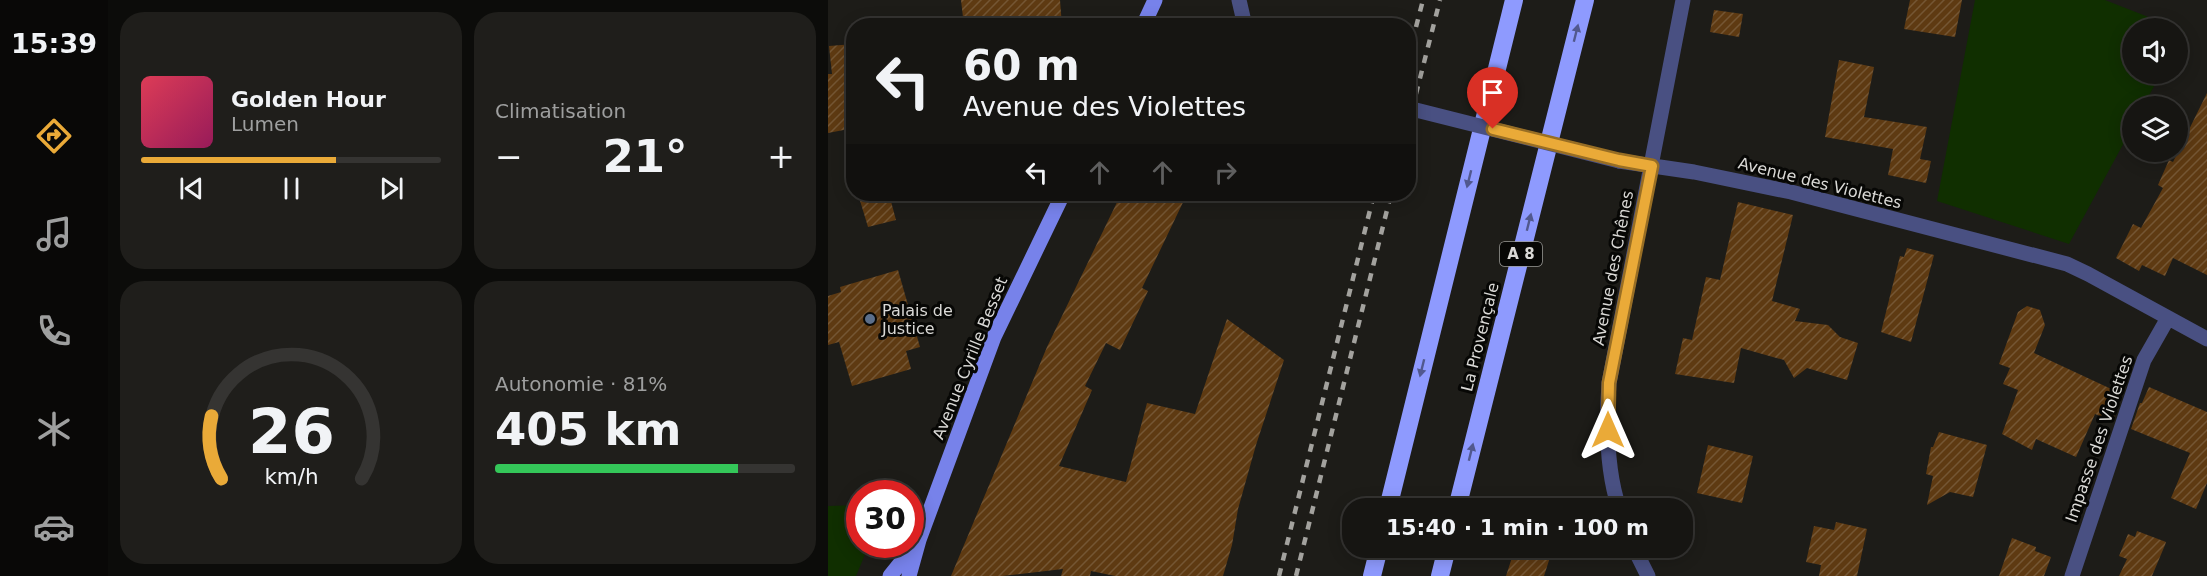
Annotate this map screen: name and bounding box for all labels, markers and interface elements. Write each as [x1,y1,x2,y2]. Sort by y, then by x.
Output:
map controls [2122,18,2188,162]
button: sound [2122,18,2188,84]
one-way arrow [1572,24,1582,42]
text: 15:39 [11,28,97,59]
text: 60 m [963,41,1080,90]
icon: left [864,42,942,120]
pin [1467,67,1518,129]
icon: arrive [1476,76,1509,109]
text: Golden Hour [231,87,386,112]
text: Avenue des Violettes [963,91,1246,122]
button: layers [2122,96,2188,162]
text: Climatisation [495,99,626,123]
text: Lumen [231,112,299,136]
icon: directions [33,115,75,157]
text: 21° [602,130,688,183]
text: − [495,137,523,176]
text: + [767,137,795,176]
street label: Avenue des Violettes [1736,153,1904,213]
icon: left [1020,156,1053,189]
icon: ahead [1083,156,1116,189]
icon: ahead [1146,156,1179,189]
icon: right [1209,156,1242,189]
one-way arrow [1464,170,1474,188]
icon: previous [175,172,208,205]
icon: pause [275,172,308,205]
icon: next [375,172,408,205]
street label: Avenue des Chênes [1589,189,1637,347]
icon: music [33,213,75,255]
one-way arrow [1524,213,1534,231]
road number: A 8 [1500,242,1542,266]
street label: Avenue Cyrille Besset [929,274,1011,442]
street label: La Provençale [1457,281,1503,393]
place label: Palais de Justice [881,301,953,338]
icon: phone [33,310,75,352]
marker: Palais de Justice [863,312,877,326]
street label: Impasse des Violettes [2062,353,2136,525]
one-way arrow [1417,359,1427,377]
text: Autonomie · 81% [495,372,667,396]
text: 26 [248,395,334,468]
position arrow [1576,398,1640,462]
text: 405 km [495,403,681,456]
icon: climate [33,408,75,450]
one-way arrow [1467,443,1477,461]
text: km/h [264,465,318,490]
speed limit sign: 30 [846,480,924,558]
icon: car [33,506,75,548]
text: 15:40 · 1 min · 100 m [1386,515,1649,540]

